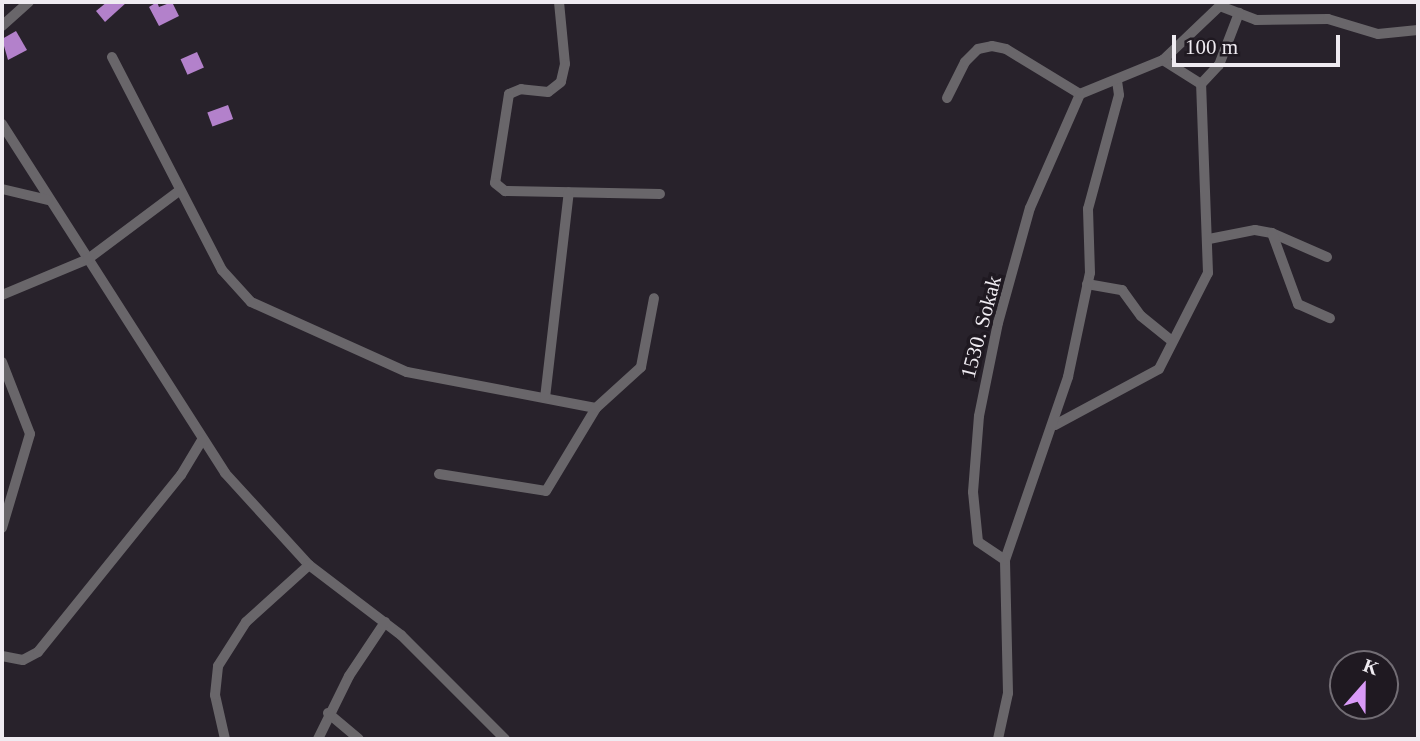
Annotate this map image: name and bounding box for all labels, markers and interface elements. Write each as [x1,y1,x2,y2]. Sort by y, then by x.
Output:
scale bar [1175,21,1343,65]
text: 100 m [1185,35,1238,59]
street label: 1530. Sokak [955,273,1007,381]
north arrow [1329,650,1399,720]
text: K [1360,654,1382,679]

